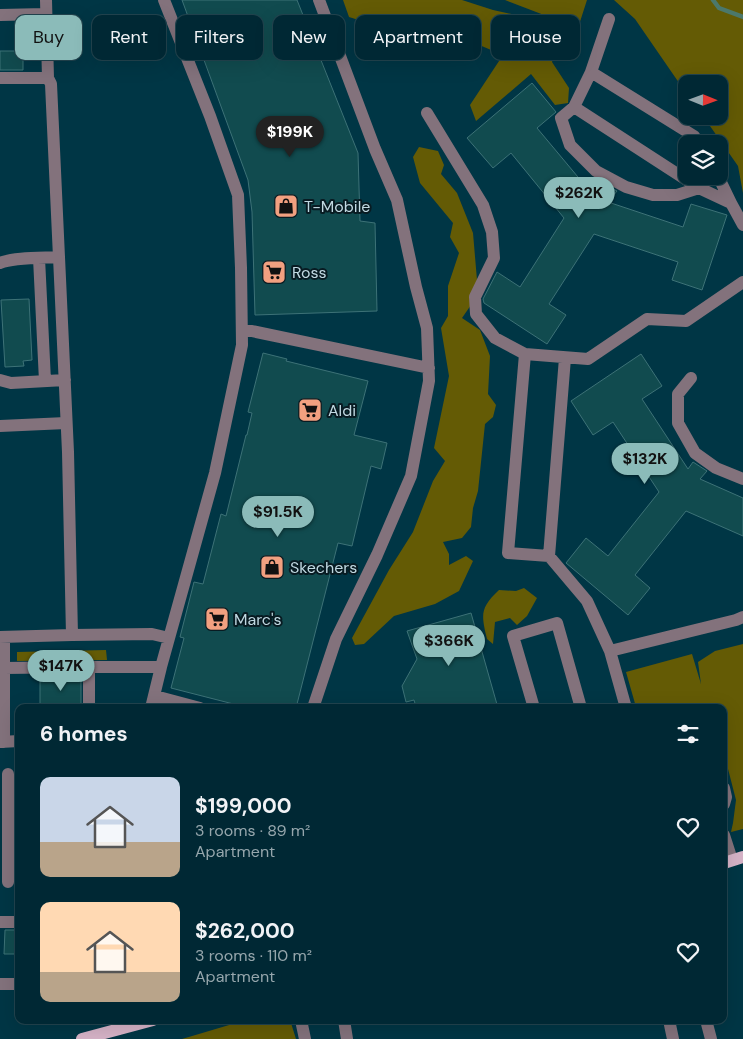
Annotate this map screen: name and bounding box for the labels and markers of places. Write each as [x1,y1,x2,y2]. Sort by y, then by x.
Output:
pin: $199K [255,116,325,158]
pin: $262K [544,176,614,219]
shop icon: T-Mobile [273,193,299,219]
place label: T-Mobile [304,196,370,217]
supermarket icon: Ross [261,259,287,285]
place label: Ross [292,262,327,283]
supermarket icon: Aldi [297,397,323,423]
place label: Aldi [328,400,356,421]
pin: $132K [610,442,680,485]
pin: $91.5K [237,496,319,538]
shop icon: Skechers [259,554,285,580]
place label: Skechers [290,557,357,578]
supermarket icon: Marc's [204,606,230,632]
place label: Marc's [234,609,282,630]
pin: $366K [414,624,484,667]
pin: $147K [26,650,96,692]

